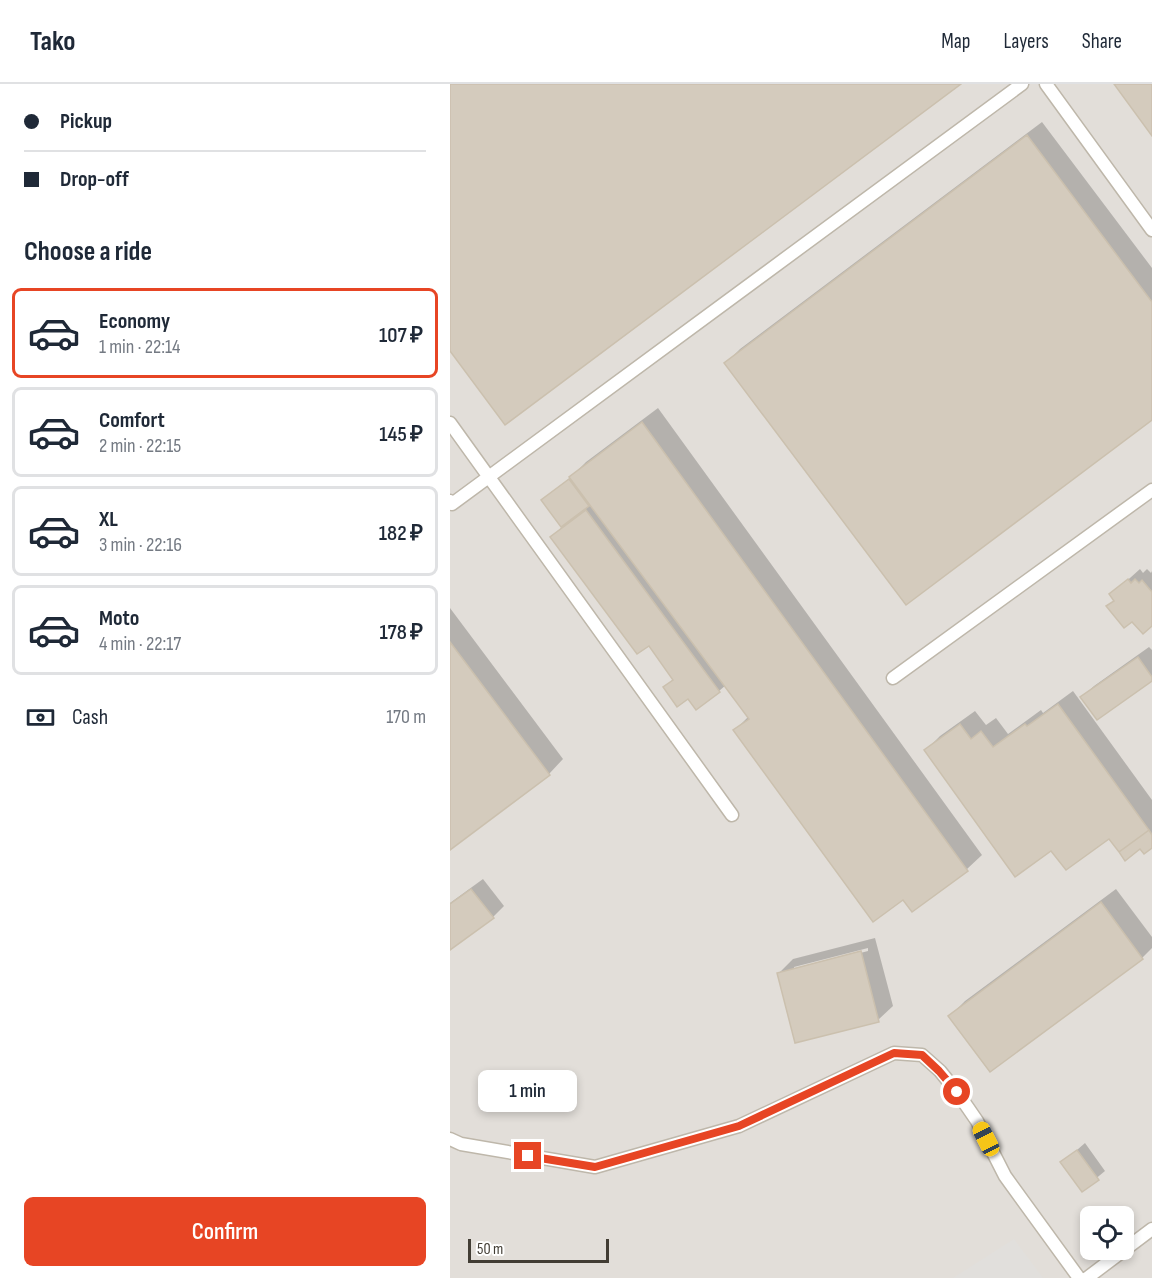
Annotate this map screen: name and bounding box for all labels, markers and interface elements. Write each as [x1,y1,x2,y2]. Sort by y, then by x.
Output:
text: Tako [30,25,75,58]
text: Map [941,29,970,54]
text: Layers [1003,29,1049,54]
text: Share [1082,29,1122,54]
text: Pickup [60,108,112,135]
text: Drop-off [60,166,129,193]
text: Choose a ride [24,236,152,268]
icon: car [27,306,81,360]
text: Economy [99,308,170,335]
text: 107 ₽ [379,322,423,349]
text: 1 min · 22:14 [99,335,180,359]
icon: car [27,405,81,459]
text: Comfort [99,407,165,434]
text: 145 ₽ [379,421,423,448]
text: 2 min · 22:15 [99,434,181,458]
icon: car [27,504,81,558]
text: XL [99,506,118,533]
text: 182 ₽ [379,520,423,547]
text: 3 min · 22:16 [99,533,182,557]
icon: car [27,603,81,657]
text: Moto [99,605,139,632]
text: 178 ₽ [379,619,423,646]
text: 4 min · 22:17 [99,632,181,656]
icon: cash [24,701,57,734]
text: Cash [72,704,108,731]
text: 170 m [386,705,426,729]
callout: 1 min [478,1069,578,1111]
route start [943,1078,970,1105]
text: 1 min [509,1079,546,1103]
car [970,1119,1002,1159]
route end [514,1142,541,1169]
button: Confirm [24,1197,426,1266]
map controls [1080,1206,1134,1260]
button: locate [1080,1206,1134,1260]
scale bar [468,1236,609,1264]
text: 50 m [477,1240,503,1259]

